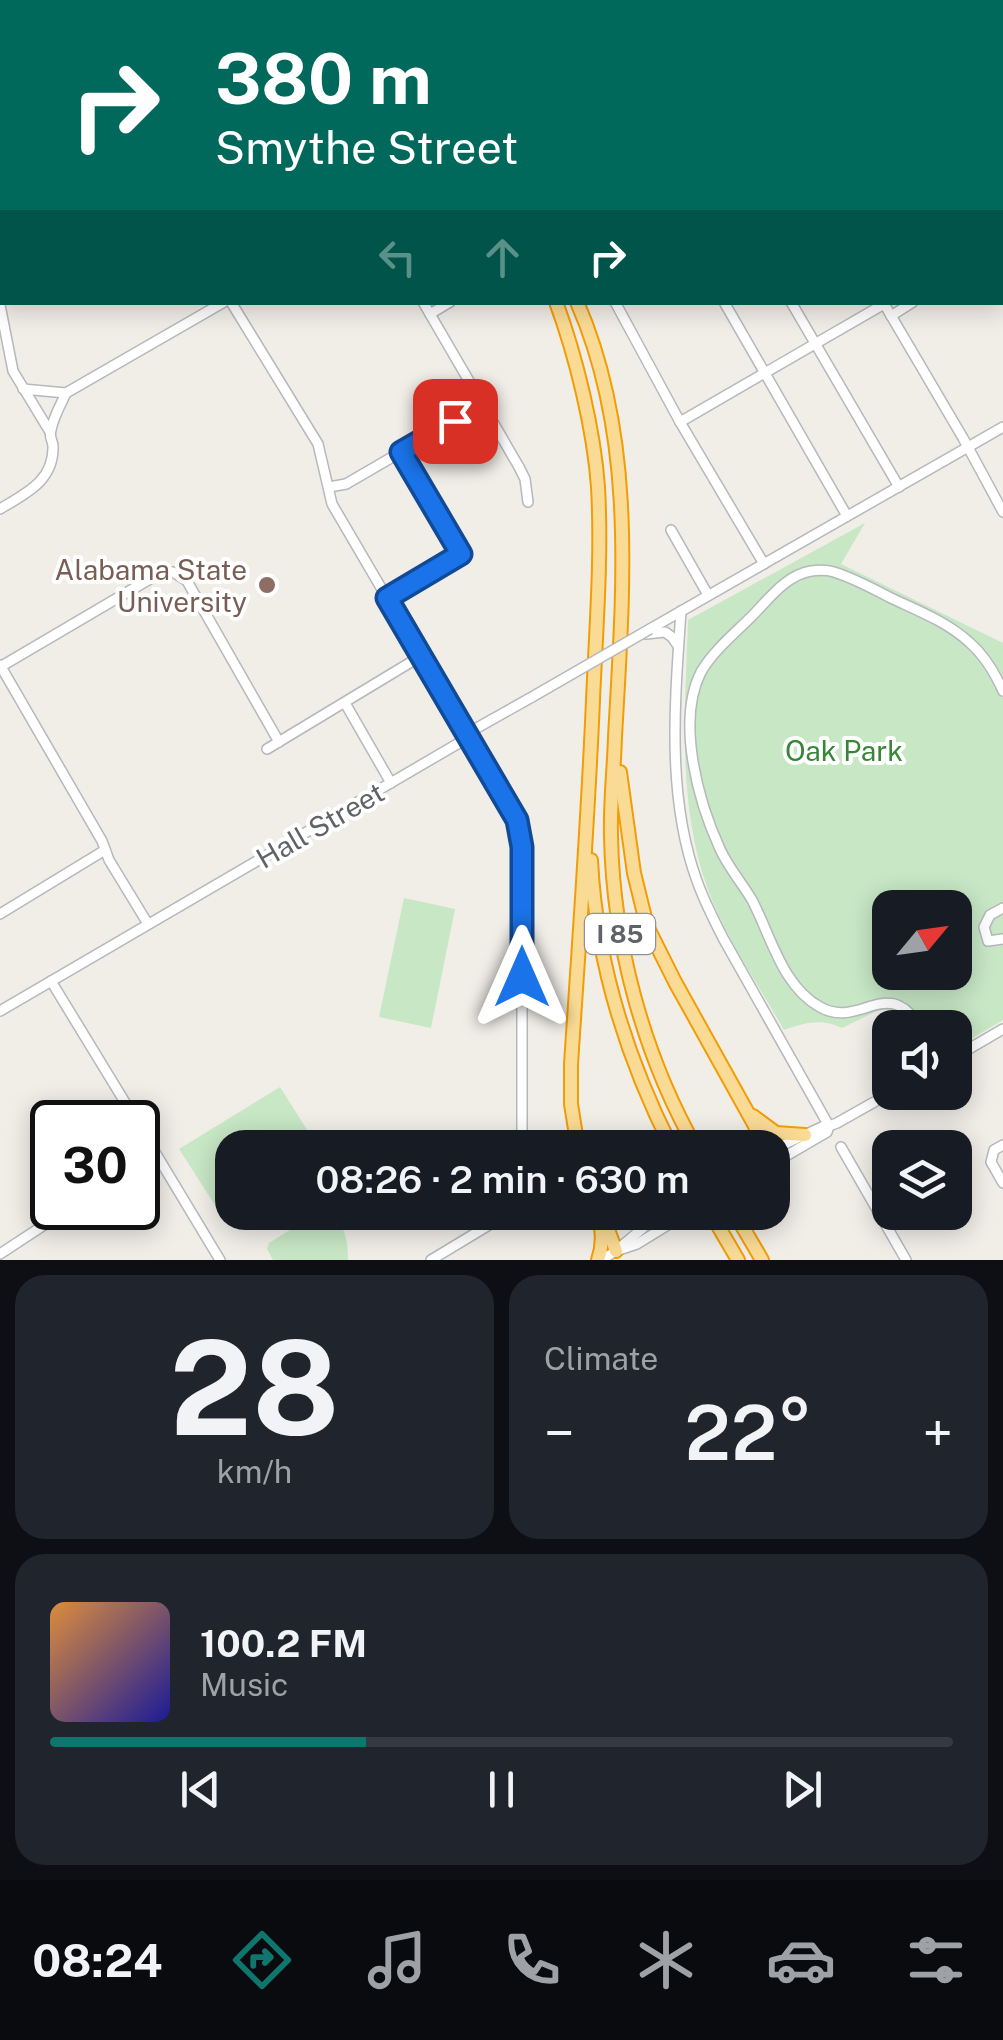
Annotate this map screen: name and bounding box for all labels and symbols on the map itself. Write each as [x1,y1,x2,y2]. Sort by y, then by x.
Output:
pin [413,379,498,464]
place label: Alabama State University [55,553,247,618]
marker: Alabama State University [256,574,278,596]
park label: Oak Park [785,734,903,767]
street label: Hall Street [250,775,390,875]
north arrow [872,890,972,990]
road number: I 85 [585,914,655,954]
position arrow [470,925,574,1029]
speed limit sign: 30 [30,1100,160,1230]

